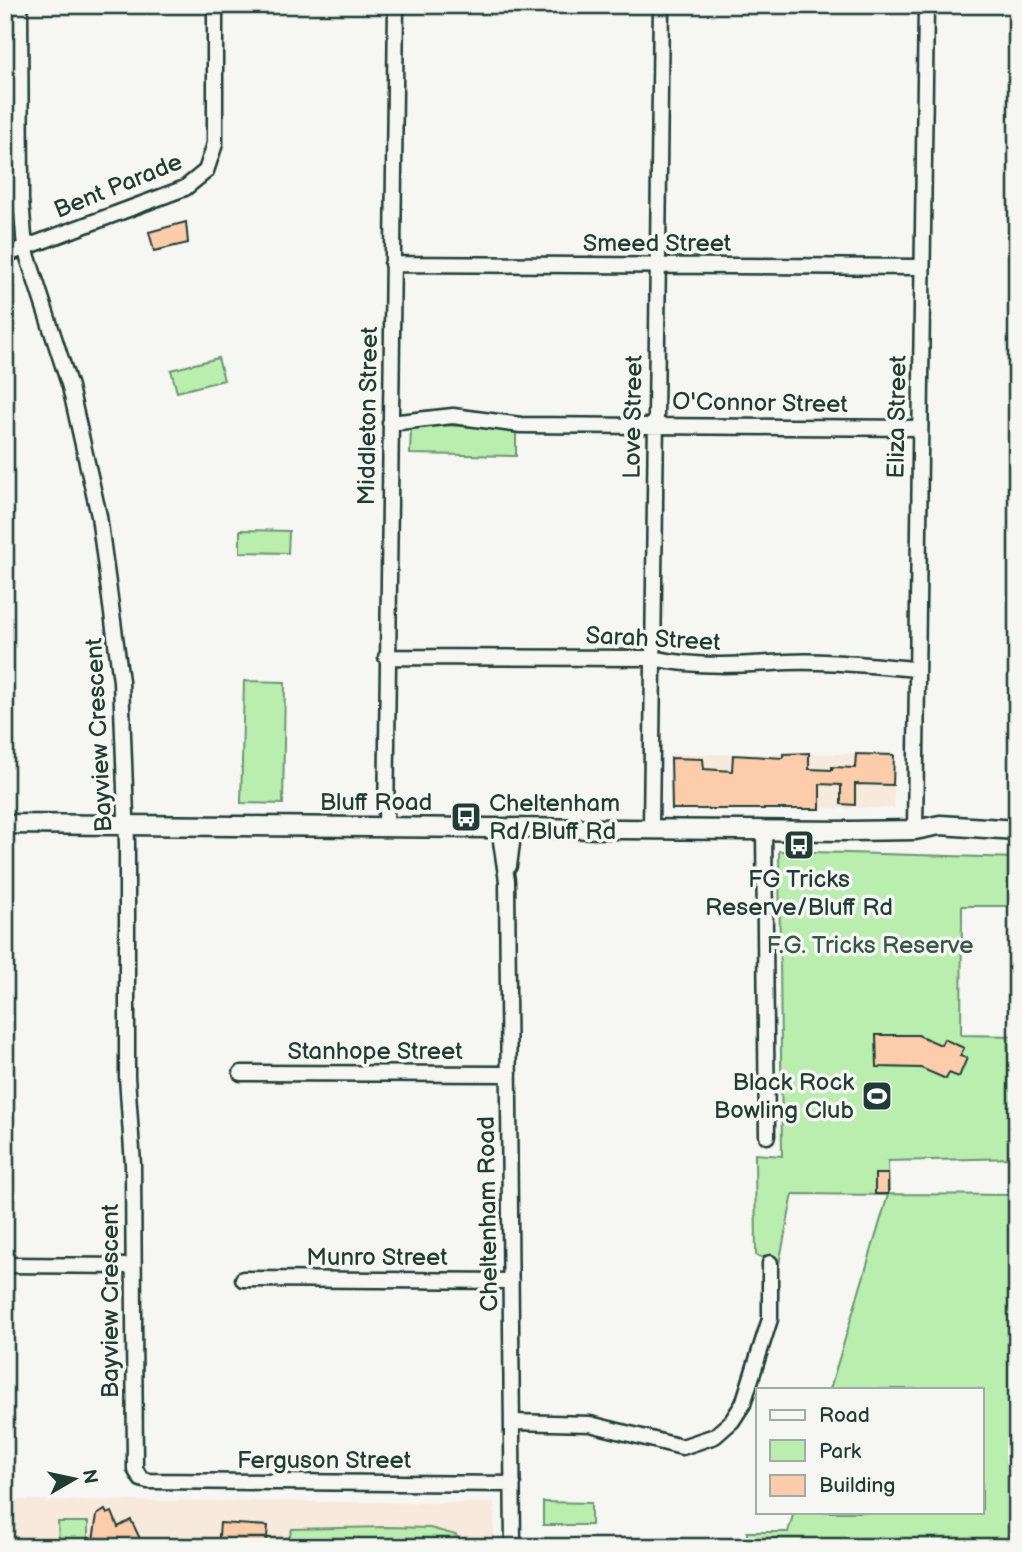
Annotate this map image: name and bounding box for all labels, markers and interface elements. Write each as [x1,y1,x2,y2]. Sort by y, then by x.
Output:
street label: Bent Parade [50,147,186,225]
street label: Smeed Street [583,229,732,258]
street label: Middleton Street [352,326,384,506]
street label: Love Street [617,354,649,479]
street label: Eliza Street [881,354,913,479]
street label: O'Connor Street [672,387,849,419]
street label: Sarah Street [585,621,722,657]
street label: Bayview Crescent [79,637,119,833]
street label: Bluff Road [320,788,432,817]
place label: Cheltenham Rd/Bluff Rd [489,789,620,846]
bus stop icon: Cheltenham Rd/Bluff Rd [449,800,483,834]
bus stop icon: FG Tricks Reserve/Bluff Rd [782,828,816,862]
place label: FG Tricks Reserve/Bluff Rd [705,865,893,922]
park label: F.G. Tricks Reserve [766,931,974,960]
street label: Stanhope Street [287,1037,463,1066]
place label: Black Rock Bowling Club [714,1068,854,1125]
sports icon: Black Rock Bowling Club [860,1079,894,1113]
street label: Cheltenham Road [472,1116,504,1312]
street label: Bayview Crescent [96,1203,125,1398]
street label: Munro Street [306,1243,448,1272]
legend [756,1388,984,1514]
text: Road [819,1403,870,1428]
text: Park [819,1439,862,1464]
north arrow [38,1444,108,1514]
street label: Ferguson Street [237,1446,412,1475]
text: N [77,1468,102,1485]
text: Building [819,1473,895,1498]

